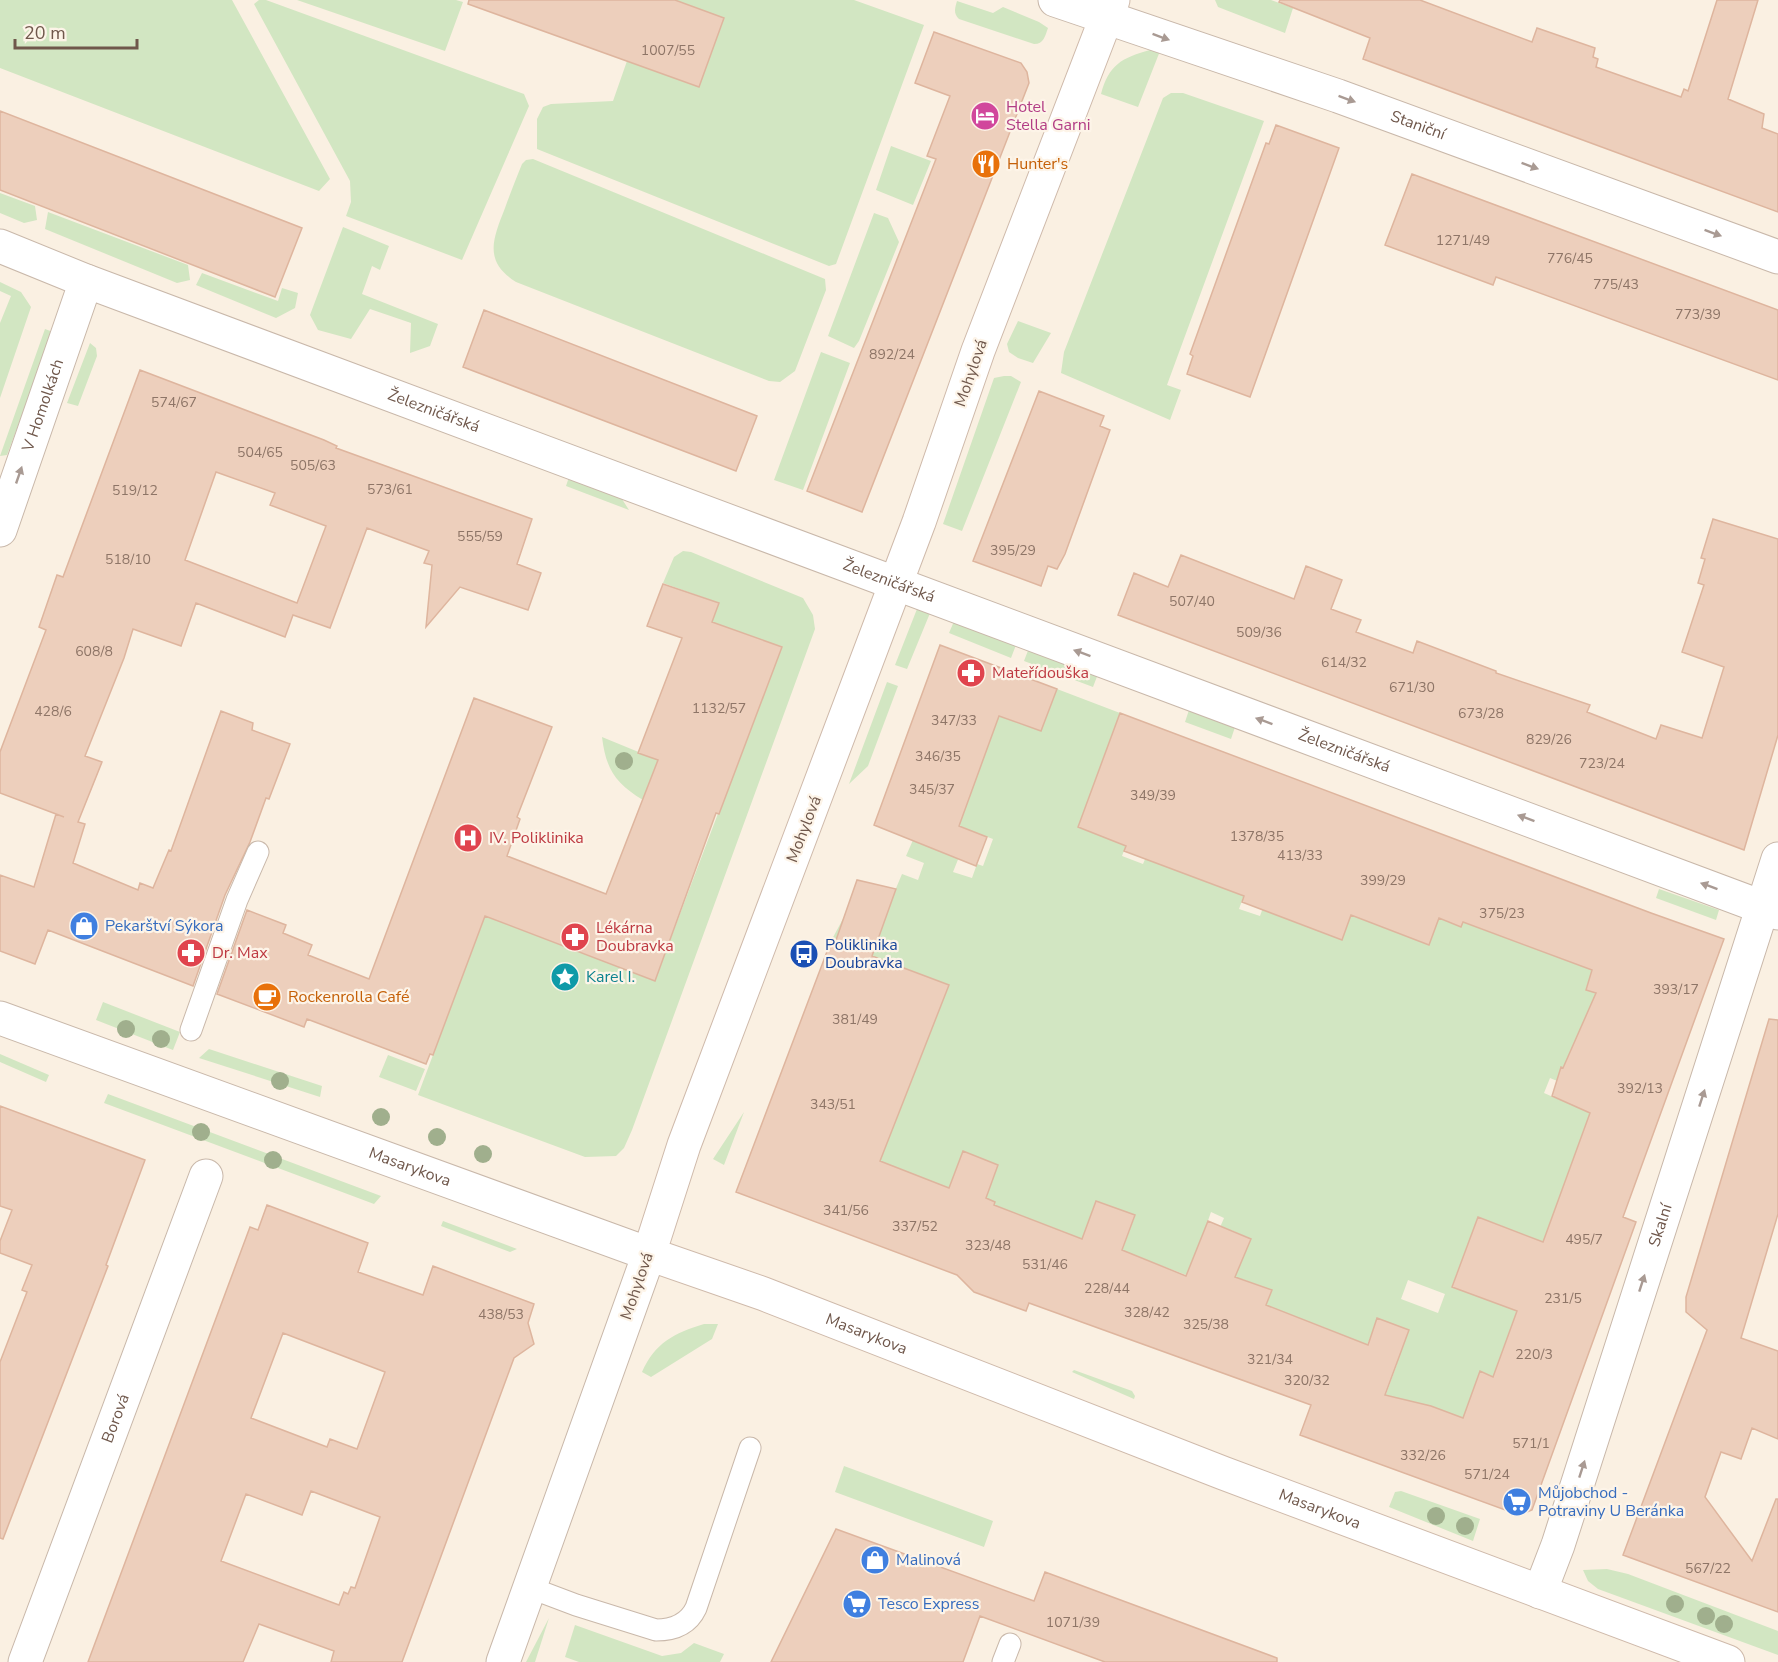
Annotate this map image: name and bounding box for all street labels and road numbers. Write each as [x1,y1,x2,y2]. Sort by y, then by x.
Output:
street label: Staniční [1387,105,1450,146]
street label: Mohylová [949,336,993,410]
street label: V Homolkách [17,356,69,455]
street label: Železničářská [385,384,483,438]
street label: Železničářská [840,554,938,608]
street label: Železničářská [1295,724,1393,778]
street label: Mohylová [781,792,827,866]
street label: Masarykova [366,1142,454,1192]
street label: Skalní [1643,1200,1678,1250]
street label: Mohylová [615,1249,659,1323]
street label: Masarykova [822,1308,910,1360]
street label: Borová [97,1391,135,1446]
street label: Masarykova [1276,1484,1364,1535]

